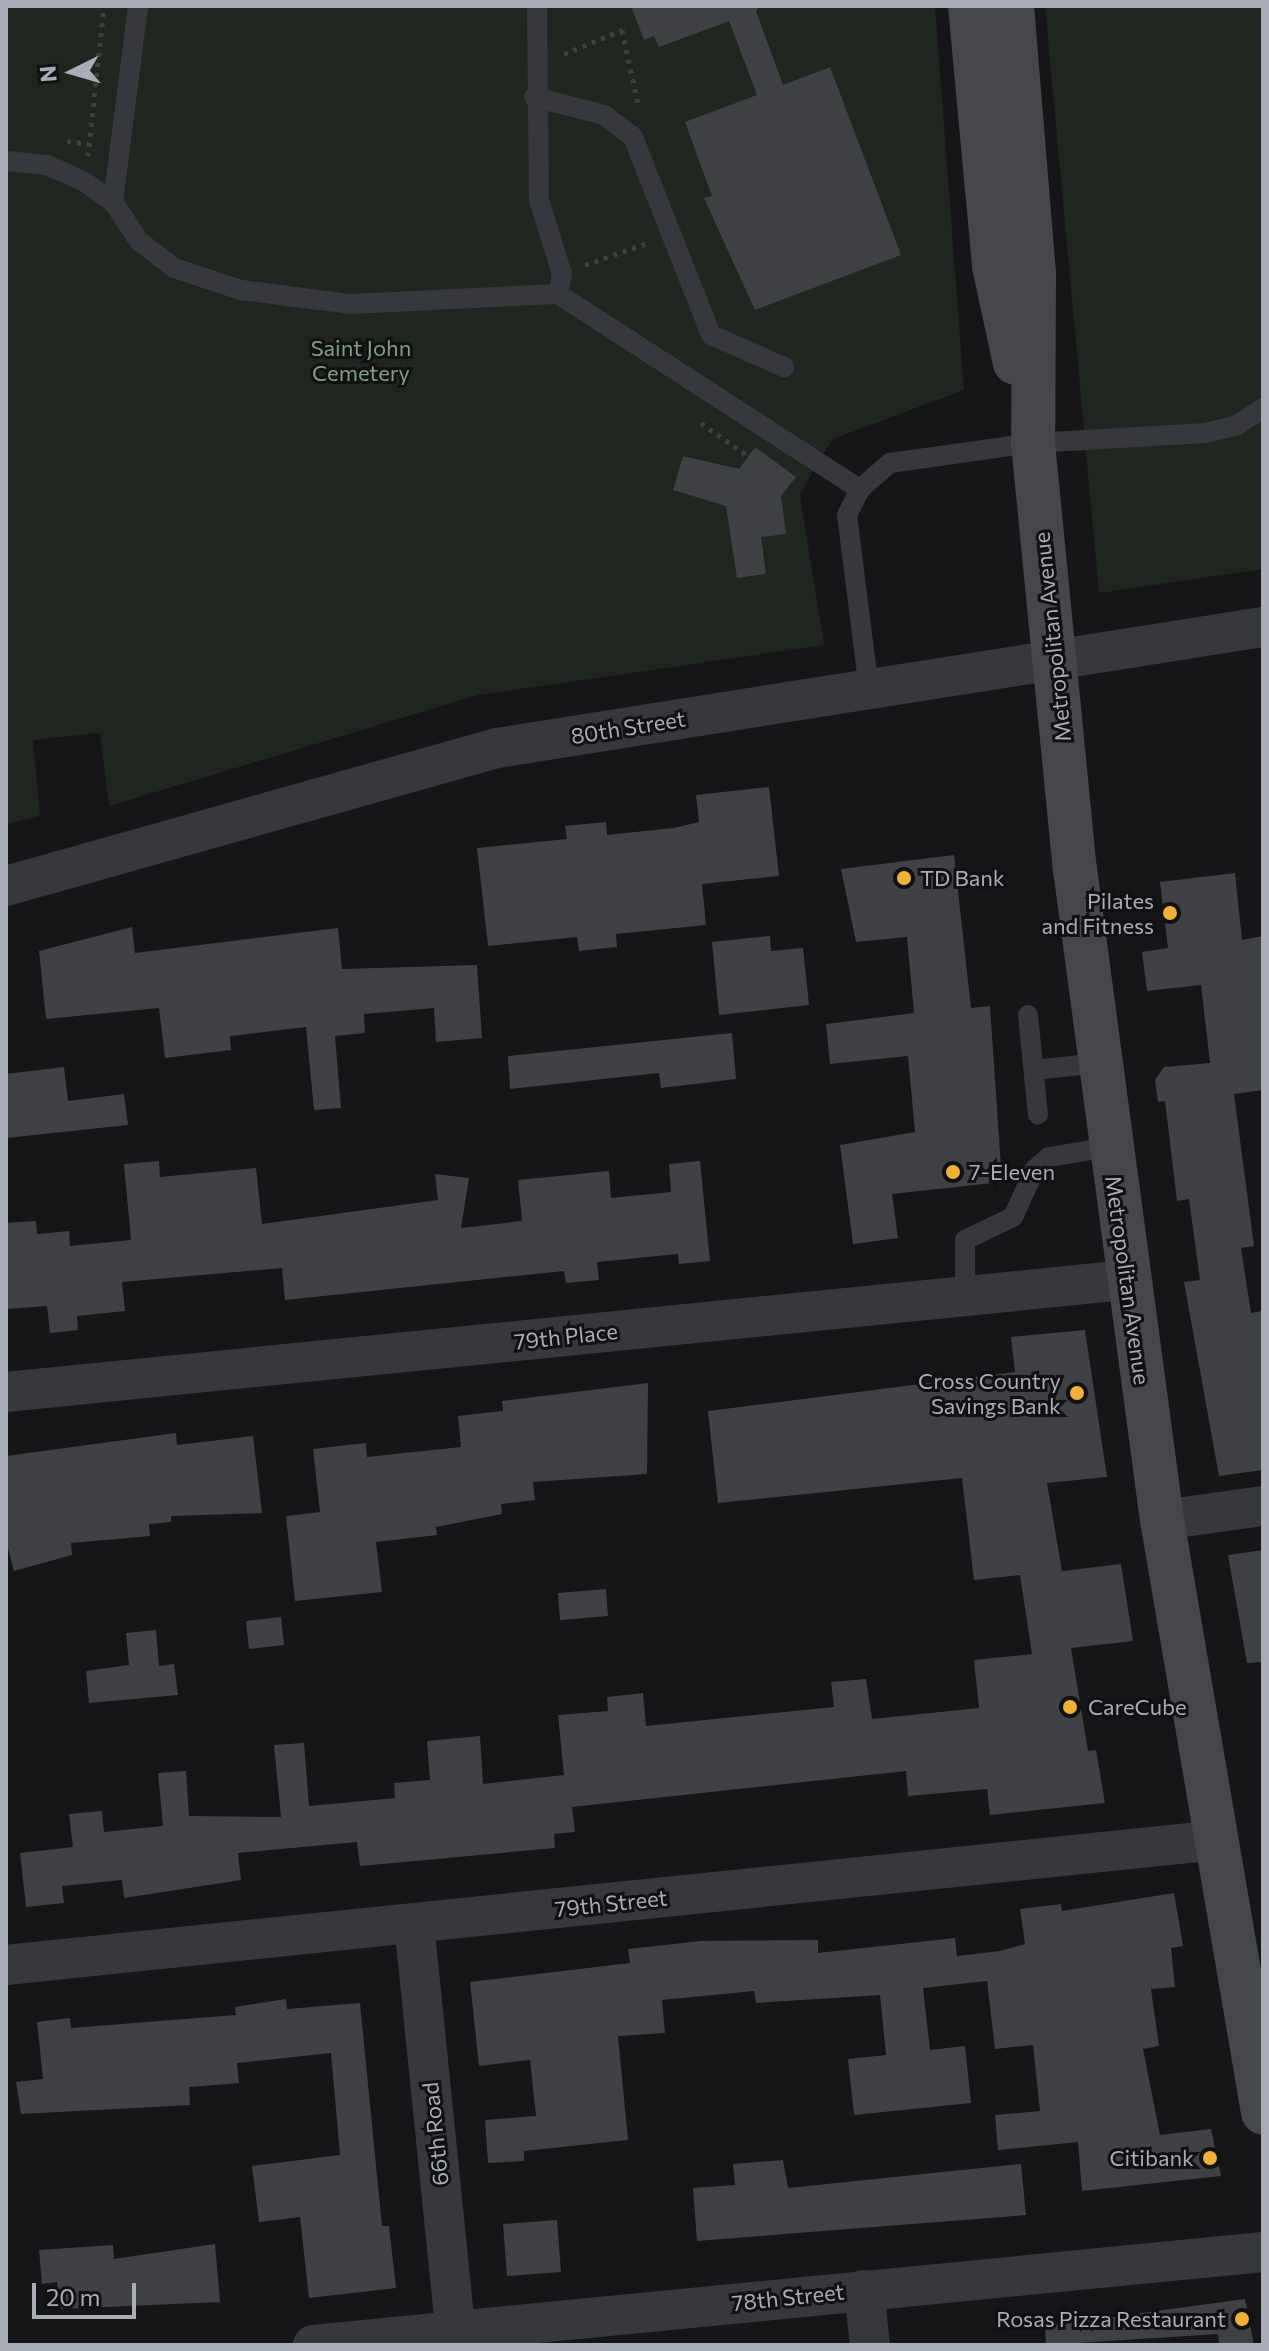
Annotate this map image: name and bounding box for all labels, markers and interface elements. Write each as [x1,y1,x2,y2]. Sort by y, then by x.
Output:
north arrow [32,32,112,112]
text: N [33,65,62,84]
park label: Saint John Cemetery [311,334,411,386]
street label: Metropolitan Avenue [1028,531,1076,743]
street label: 80th Street [569,705,687,749]
place label: TD Bank [920,865,1005,891]
marker: TD Bank [895,869,913,887]
place label: Pilates and Fitness [1041,887,1154,938]
marker: Pilates and Fitness [1161,904,1179,922]
place label: 7-Eleven [969,1159,1055,1185]
marker: 7-Eleven [944,1163,962,1181]
street label: Metropolitan Avenue [1100,1174,1156,1386]
street label: 79th Place [513,1317,619,1355]
place label: Cross Country Savings Bank [918,1367,1061,1418]
marker: Cross Country Savings Bank [1068,1384,1086,1402]
place label: CareCube [1088,1694,1187,1720]
marker: CareCube [1059,1696,1081,1718]
street label: 79th Street [553,1884,669,1922]
street label: 66th Road [416,2081,454,2187]
place label: Citibank [1110,2145,1194,2171]
marker: Citibank [1201,2149,1219,2167]
scale bar [36,2267,140,2317]
street label: 78th Street [730,2278,846,2316]
text: 20 m [46,2282,100,2311]
place label: Rosas Pizza Restaurant [996,2306,1226,2332]
marker: Rosas Pizza Restaurant [1233,2310,1251,2328]

